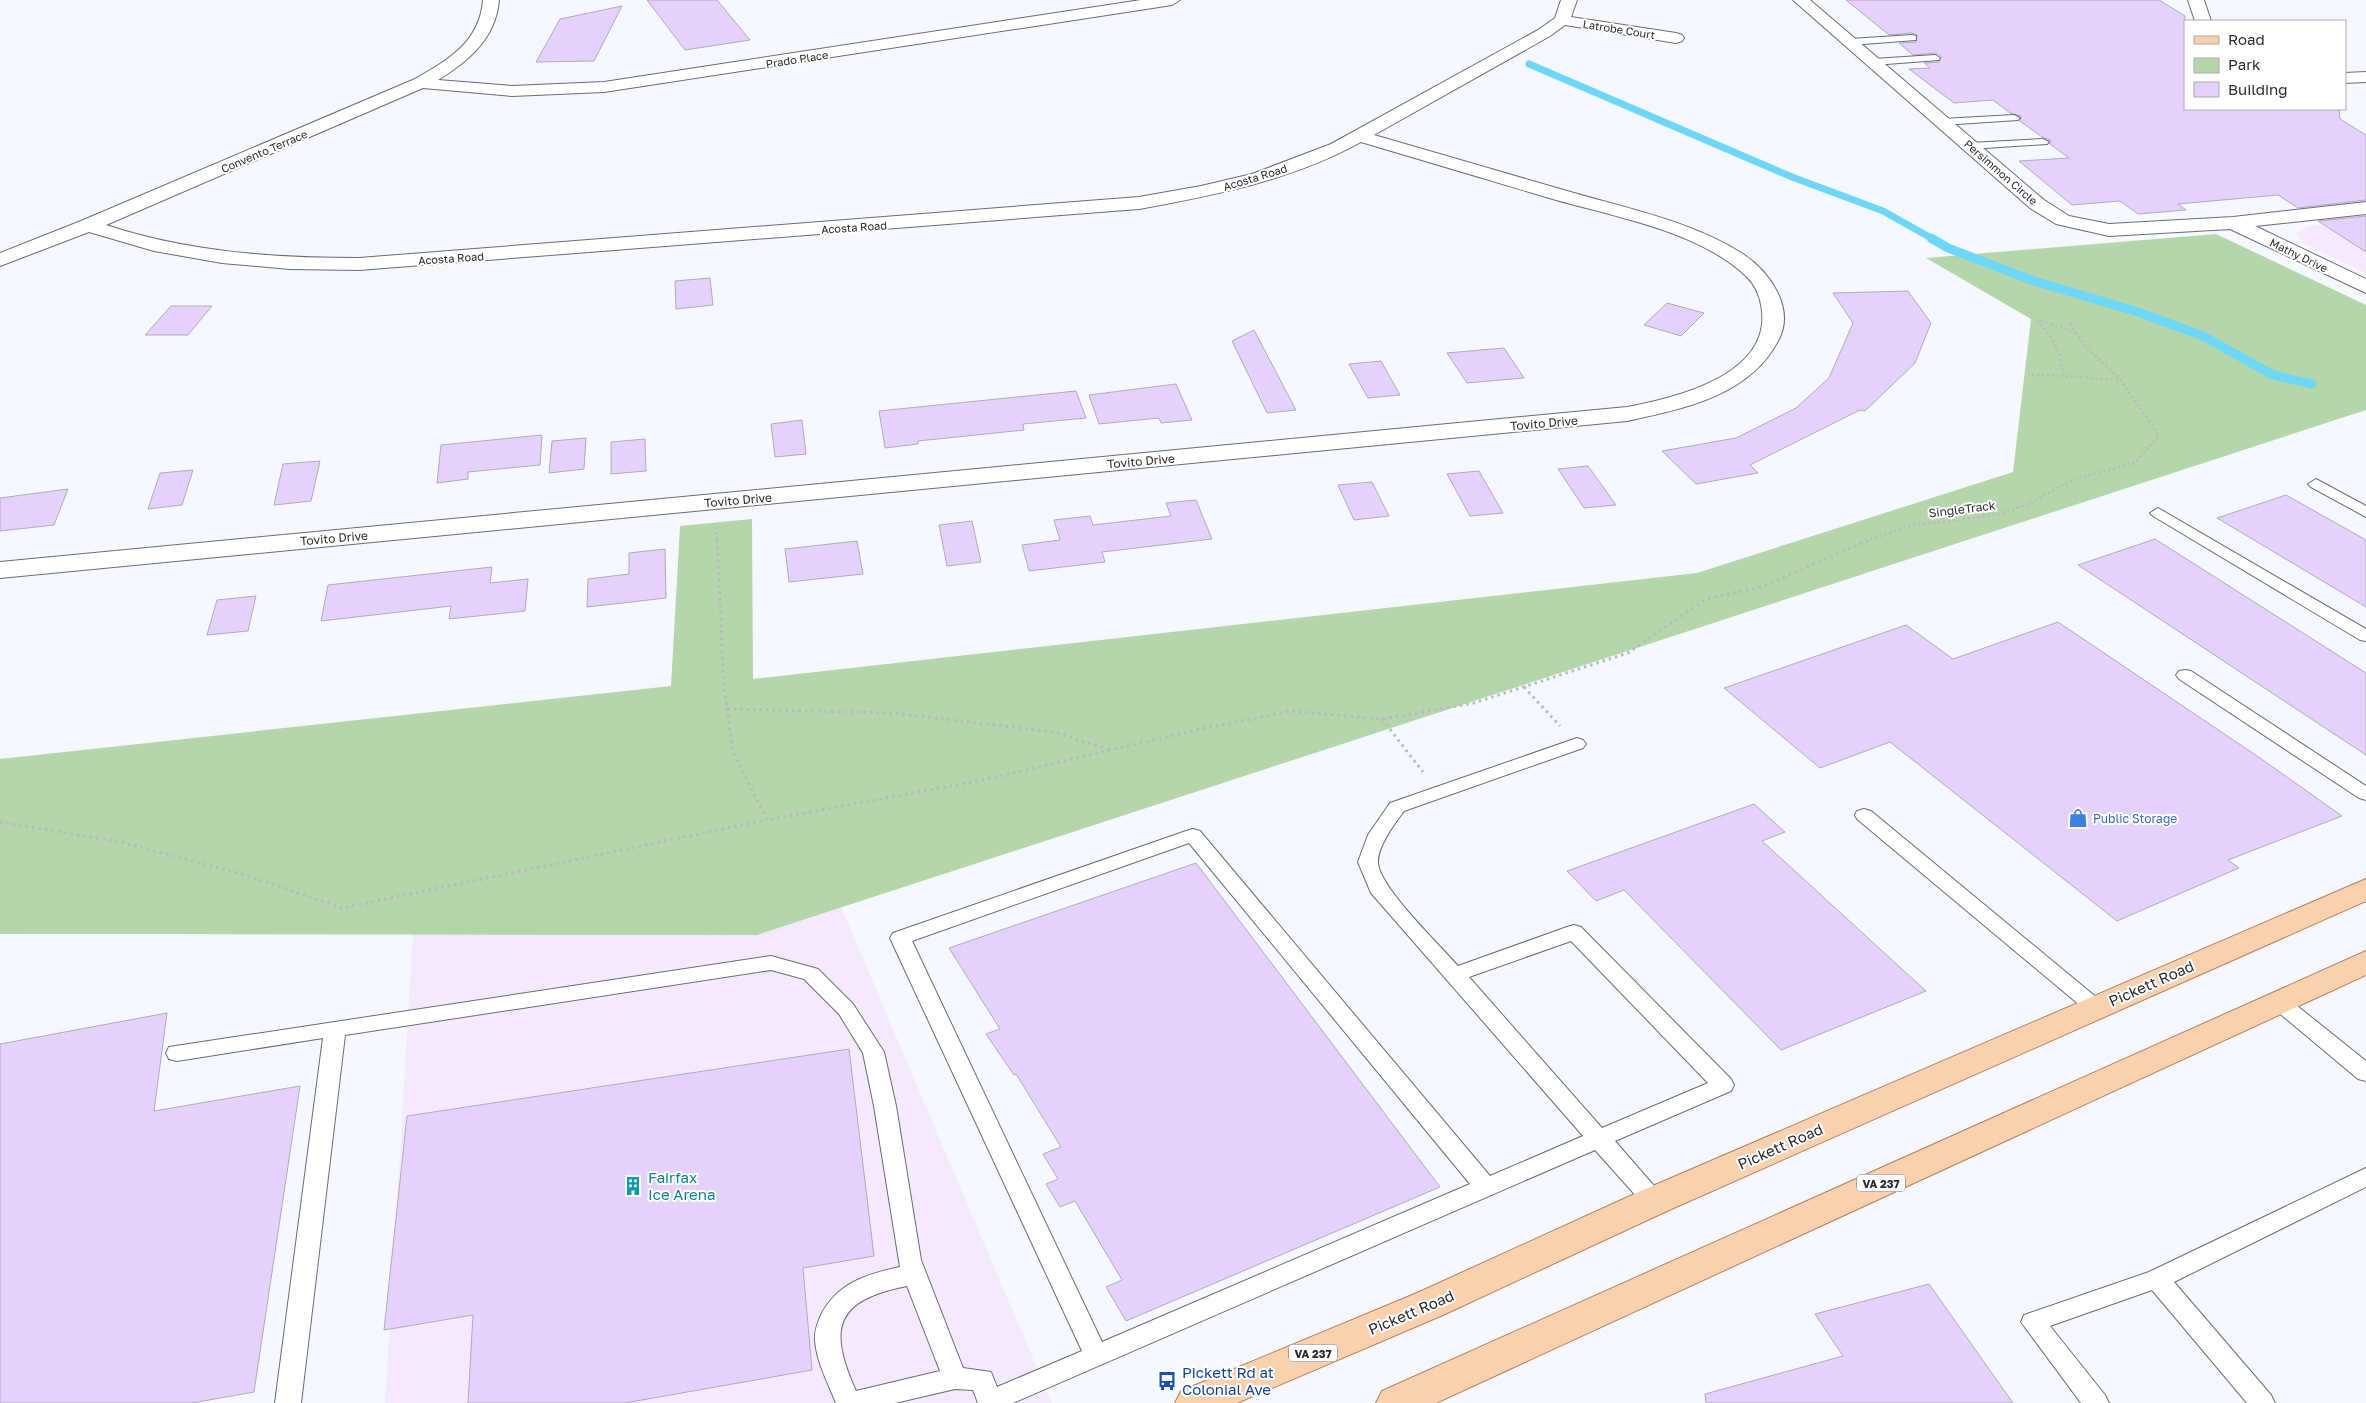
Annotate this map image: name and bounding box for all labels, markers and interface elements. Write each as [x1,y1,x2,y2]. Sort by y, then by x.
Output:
street label: Latrobe Court [1582,17,1656,41]
legend [2184,20,2346,110]
text: Road [2228,30,2265,48]
street label: Prado Place [765,48,829,70]
text: Park [2228,55,2261,73]
text: Building [2228,80,2288,98]
street label: Convento Terrace [219,127,309,175]
street label: Persimmon Circle [1962,137,2040,207]
street label: Acosta Road [1222,161,1288,193]
street label: Acosta Road [821,218,887,236]
street label: Mathy Drive [2268,235,2330,275]
street label: Acosta Road [418,249,484,267]
street label: Tovito Drive [1509,413,1579,433]
street label: Tovito Drive [1106,451,1176,471]
street label: Tovito Drive [703,490,773,510]
street label: SingleTrack [1928,497,1997,521]
street label: Tovito Drive [299,528,369,548]
shop icon: Public Storage [2067,807,2089,829]
place label: Public Storage [2093,811,2177,826]
street label: Pickett Road [2106,956,2196,1010]
street label: Pickett Road [1735,1119,1825,1173]
place label: Fairfax Ice Arena [648,1168,716,1203]
road number: VA 237 [1857,1174,1905,1192]
building icon: Fairfax Ice Arena [622,1175,644,1197]
street label: Pickett Road [1365,1286,1457,1338]
road number: VA 237 [1289,1345,1337,1362]
place label: Pickett Rd at Colonial Ave [1182,1363,1274,1398]
bus stop icon: Pickett Rd at Colonial Ave [1156,1370,1178,1392]

